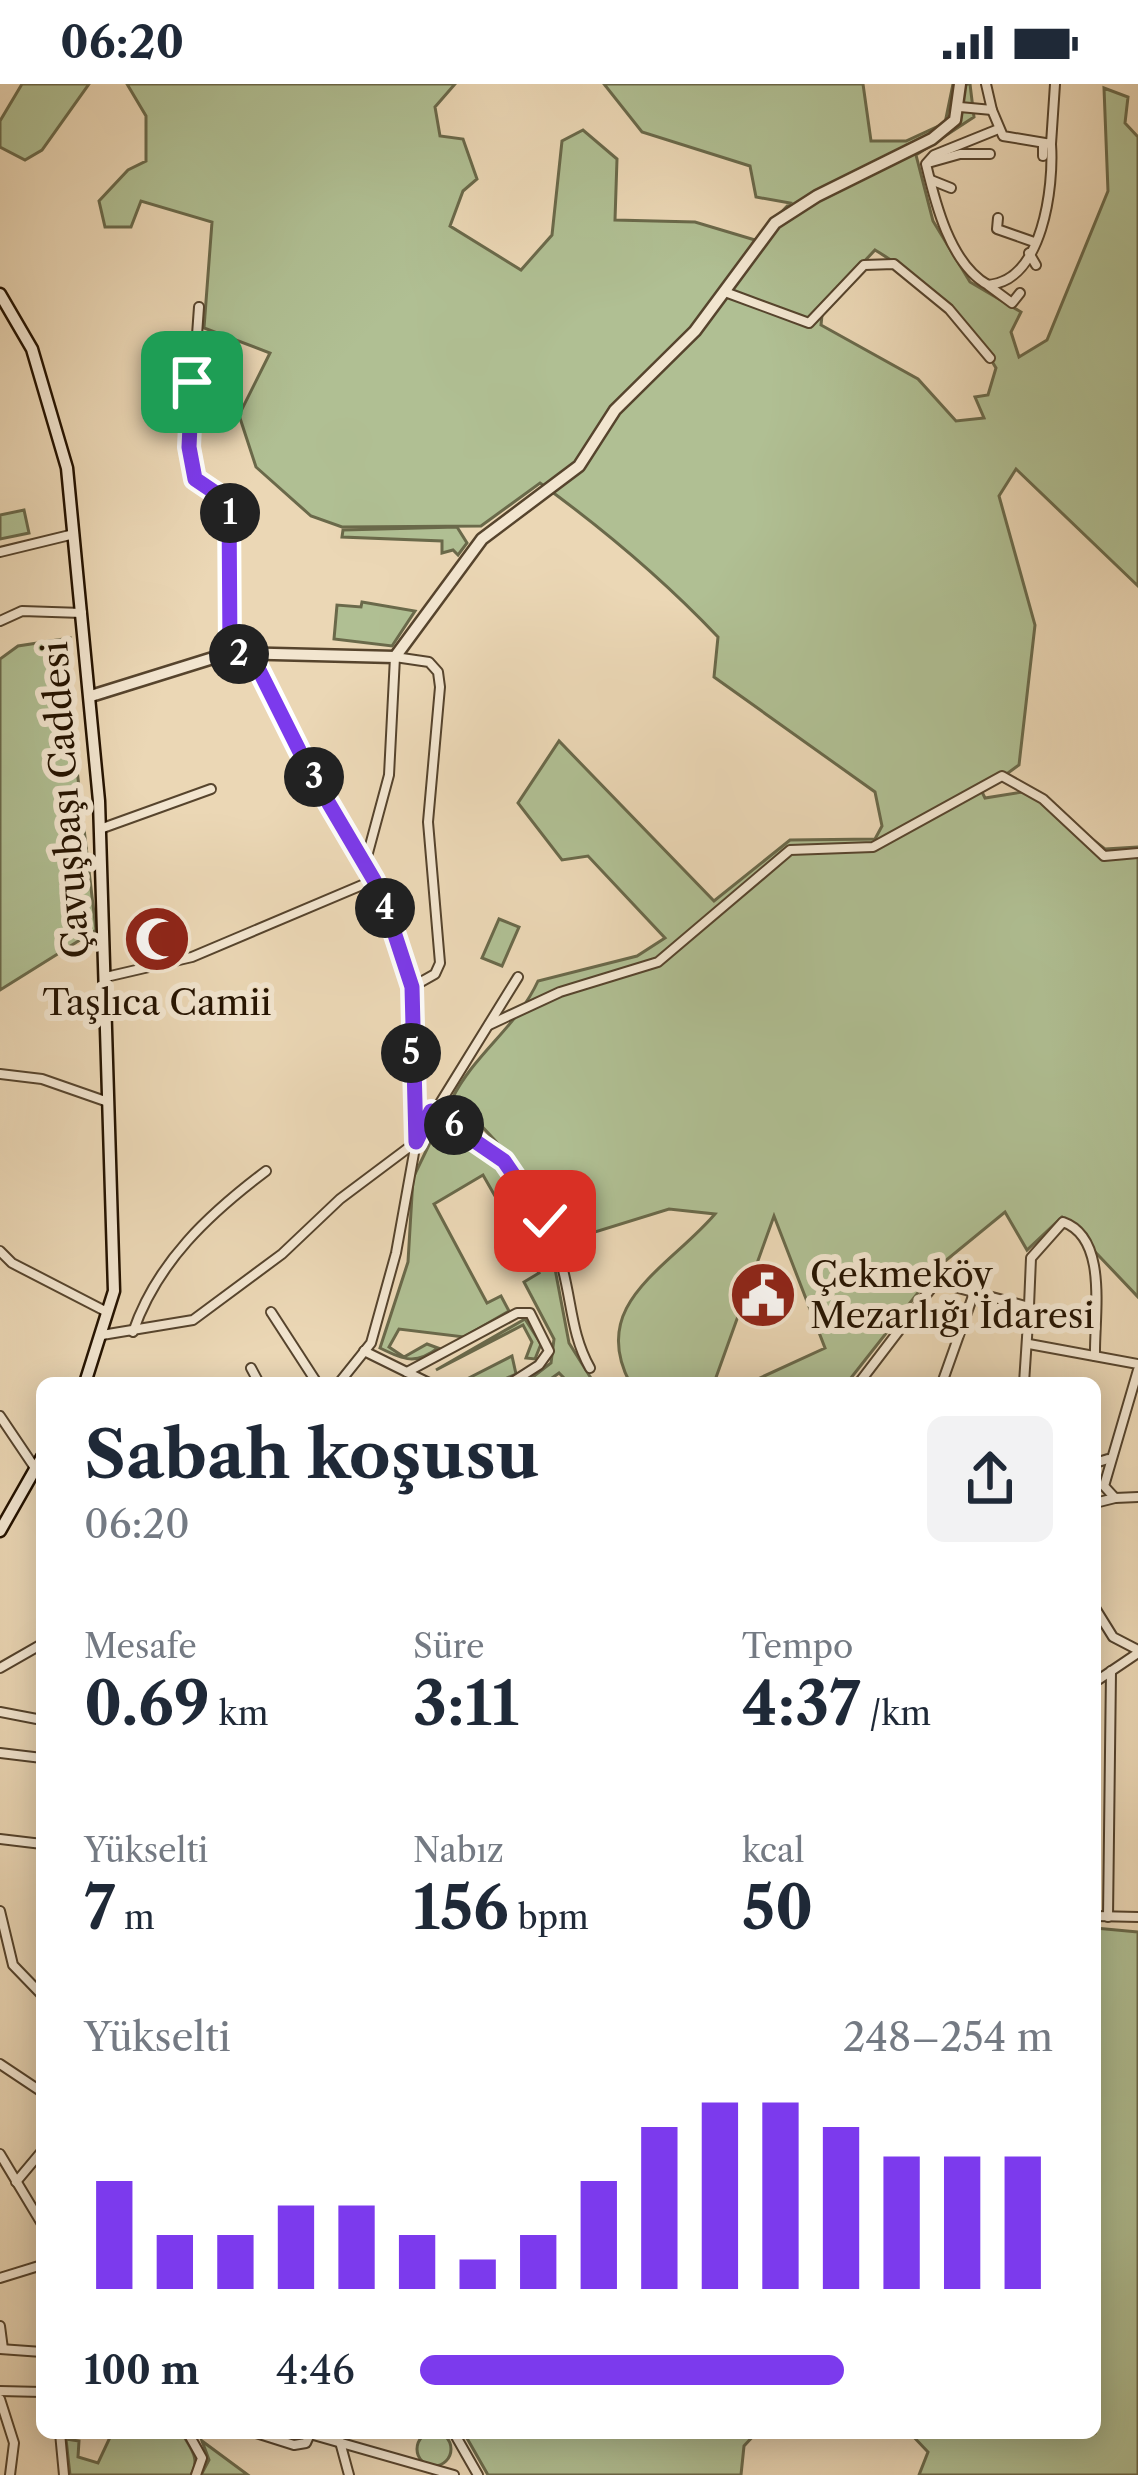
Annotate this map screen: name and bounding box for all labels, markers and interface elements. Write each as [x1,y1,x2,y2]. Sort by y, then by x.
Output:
text: 06:20 [60,14,184,70]
pin [141,331,243,433]
icon: arrive [159,349,225,415]
pin: 1 [200,483,260,543]
text: 1 [223,492,237,533]
pin: 2 [209,624,269,684]
text: 2 [229,633,249,674]
street label: Çavuşbaşı Caddesi [32,640,98,960]
pin: 3 [284,747,344,807]
text: 3 [305,756,323,797]
pin: 4 [355,878,415,938]
text: 4 [375,887,395,928]
mosque icon: Taşlıca Camii [122,904,192,974]
place label: Taşlıca Camii [42,980,272,1024]
pin: 5 [381,1023,441,1083]
text: 5 [402,1032,420,1073]
pin: 6 [424,1095,484,1155]
text: 6 [444,1104,464,1145]
pin [494,1170,596,1272]
icon: check [512,1188,578,1254]
place label: Çekmeköy Mezarlığı İdaresi [810,1252,1094,1337]
public building icon: Çekmeköy Mezarlığı İdaresi [728,1260,798,1330]
text: Sabah koşusu [84,1414,540,1495]
button: share [927,1416,1053,1542]
text: 06:20 [84,1500,190,1548]
text: Mesafe [84,1626,197,1667]
text: Süre [413,1626,485,1667]
text: Tempo [742,1626,853,1667]
text: 0.69 [84,1667,210,1741]
text: 3:11 [413,1667,519,1741]
text: 4:37 [742,1667,861,1741]
text: km [210,1693,268,1734]
text: /km [861,1693,931,1734]
text: Yükselti [84,1830,208,1871]
text: Nabız [413,1830,504,1871]
text: kcal [742,1830,804,1871]
text: 7 [84,1871,115,1945]
text: 156 [413,1871,509,1945]
text: 50 [742,1871,813,1945]
text: m [115,1897,155,1938]
text: bpm [509,1897,589,1938]
text: Yükselti [84,2013,231,2061]
text: 248–254 m [843,2013,1053,2061]
text: 100 m [84,2346,200,2394]
text: 4:46 [276,2346,355,2394]

